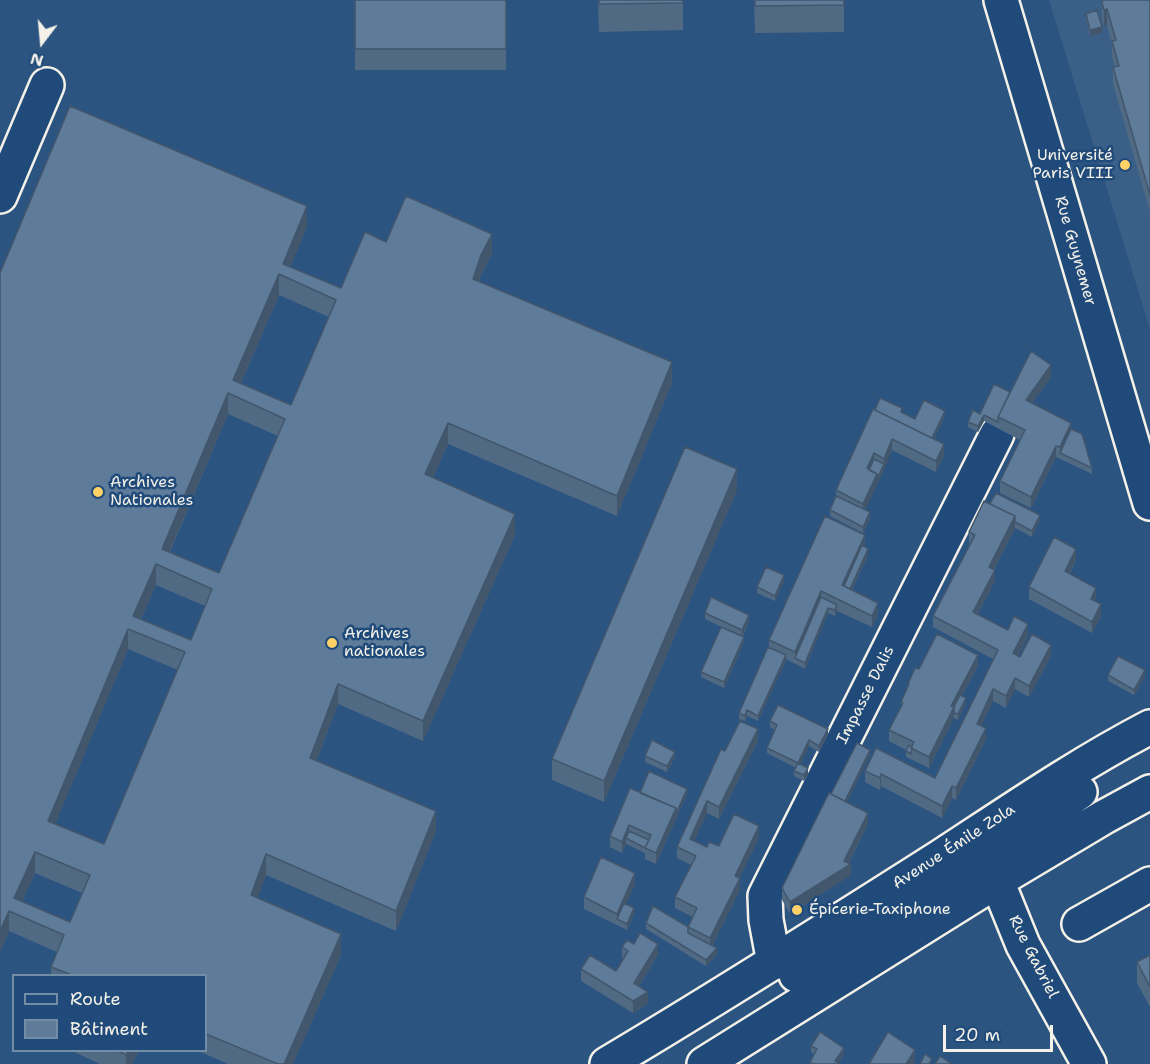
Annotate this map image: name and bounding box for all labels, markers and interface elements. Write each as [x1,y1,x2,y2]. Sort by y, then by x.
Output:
north arrow [12,12,72,72]
text: N [28,48,46,72]
place label: Université Paris VIII [1032,146,1113,184]
marker: Université Paris VIII [1118,158,1132,172]
street label: Rue Guynemer [1050,194,1100,308]
place label: Archives Nationales [110,473,193,511]
marker: Archives Nationales [91,485,105,499]
place label: Archives nationales [344,624,425,662]
marker: Archives nationales [325,636,339,650]
street label: Impasse Dalis [833,643,899,747]
street label: Avenue Émile Zola [889,800,1019,894]
place label: Épicerie-Taxiphone [809,900,951,920]
marker: Épicerie-Taxiphone [790,903,804,917]
street label: Rue Gabriel [1004,912,1062,1002]
legend [12,974,207,1052]
text: Route [70,987,121,1011]
scale bar [946,1013,1056,1051]
text: Bâtiment [70,1017,148,1041]
text: 20 m [954,1023,1000,1047]

